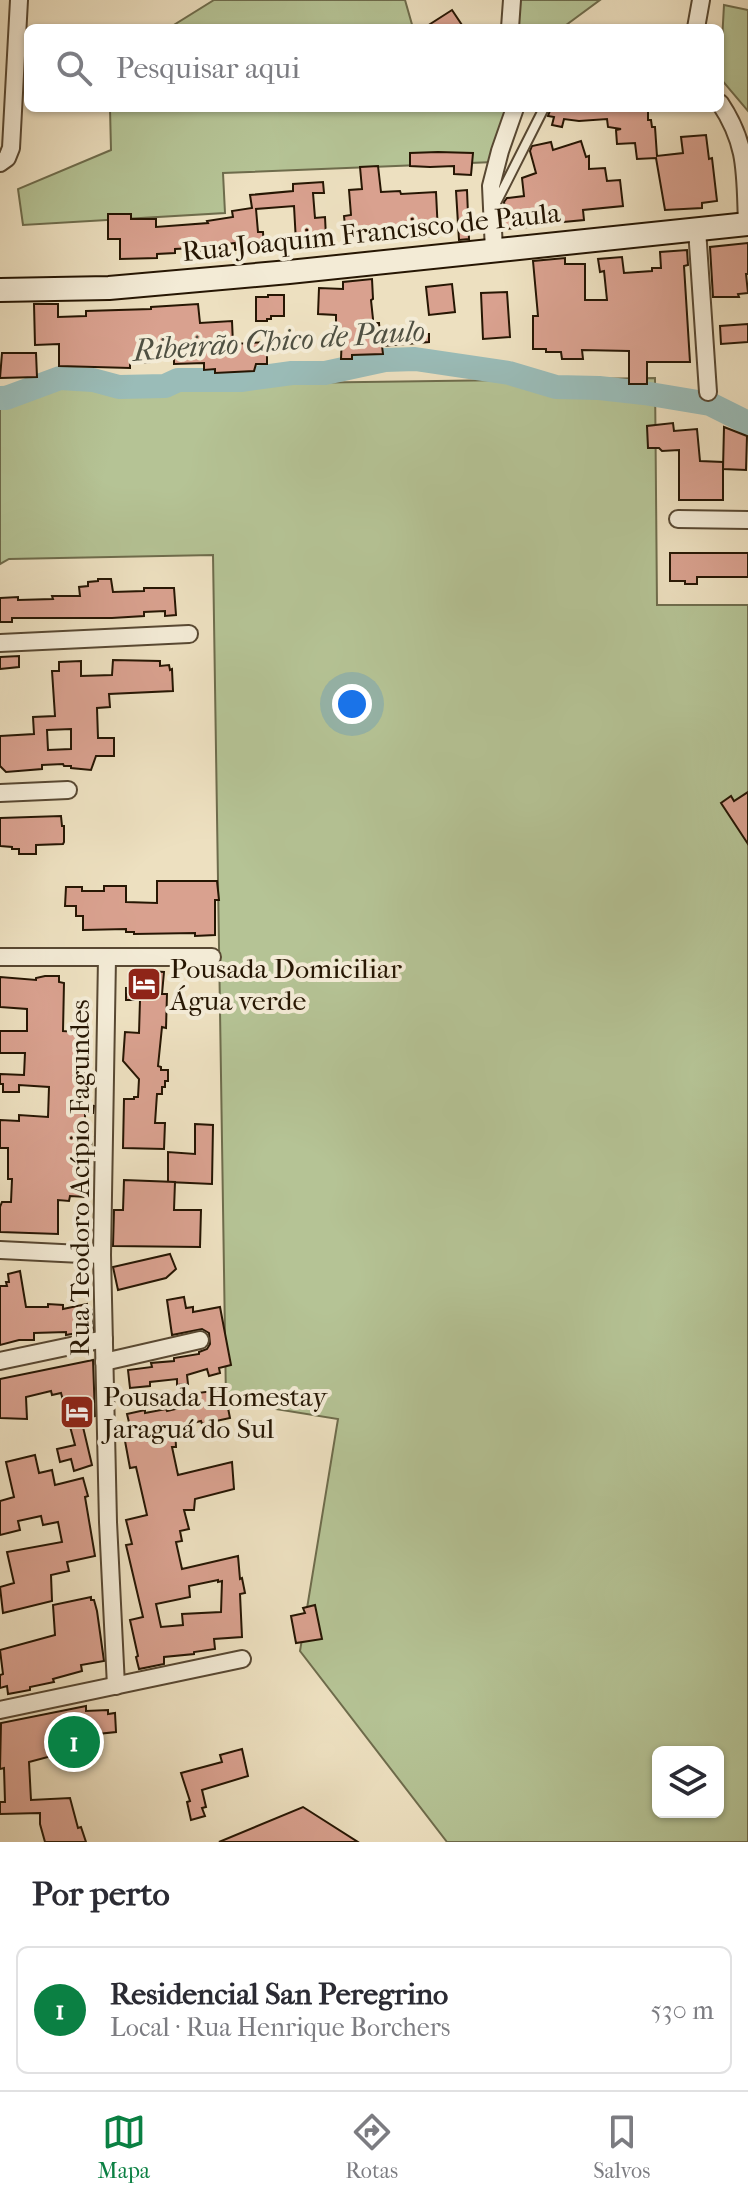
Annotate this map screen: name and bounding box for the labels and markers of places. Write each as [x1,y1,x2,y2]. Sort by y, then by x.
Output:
place label: Pousada Domiciliar Água verde [169,952,402,1017]
hotel icon: Pousada Domiciliar Água verde [125,965,163,1003]
place label: Pousada Homestay Jaraguá do Sul [101,1380,328,1445]
hotel icon: Pousada Homestay Jaraguá do Sul [58,1393,96,1431]
pin: 1 [48,1712,100,1772]

